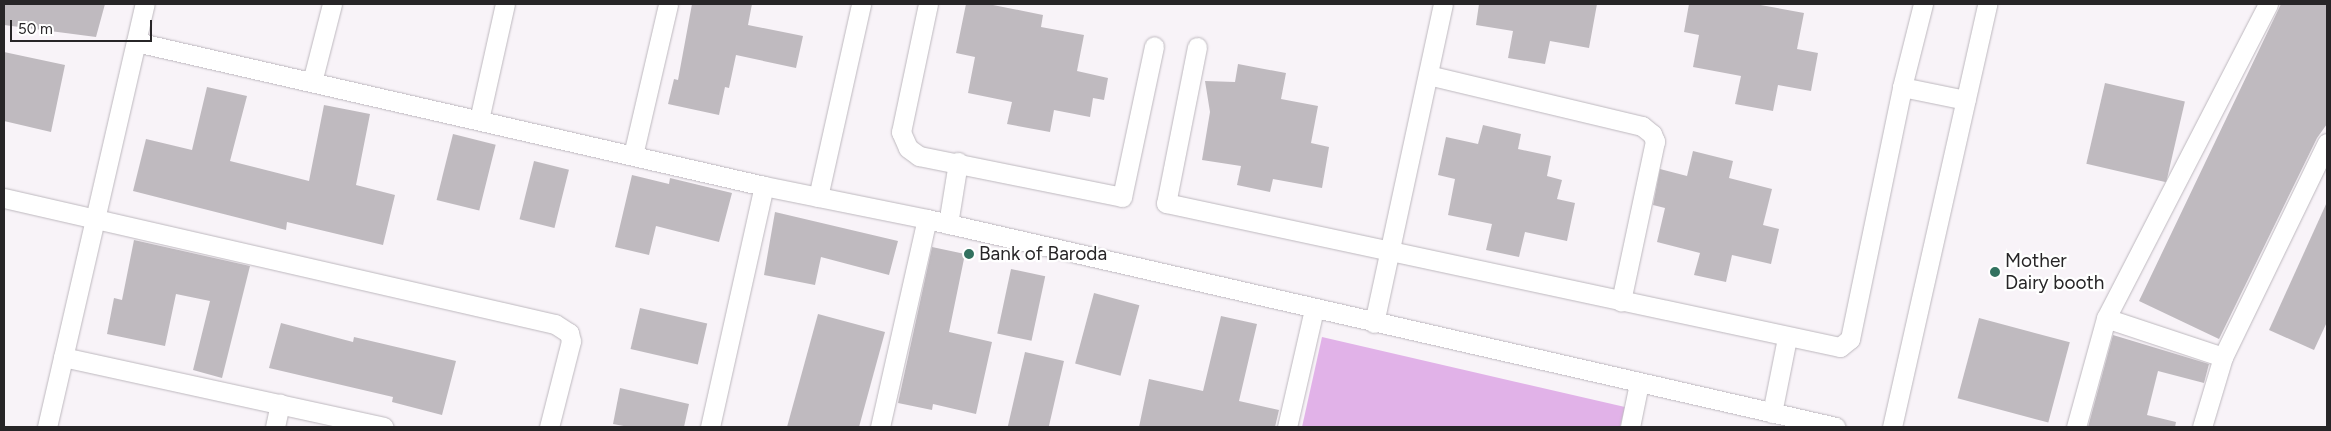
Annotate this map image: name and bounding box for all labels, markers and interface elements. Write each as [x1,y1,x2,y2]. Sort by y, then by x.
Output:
scale bar [12,10,155,42]
text: 50 m [18,20,53,38]
place label: Bank of Baroda [979,243,1107,265]
marker: Bank of Baroda [963,248,975,260]
place label: Mother Dairy booth [2005,250,2104,294]
marker: Mother Dairy booth [1989,266,2001,278]

